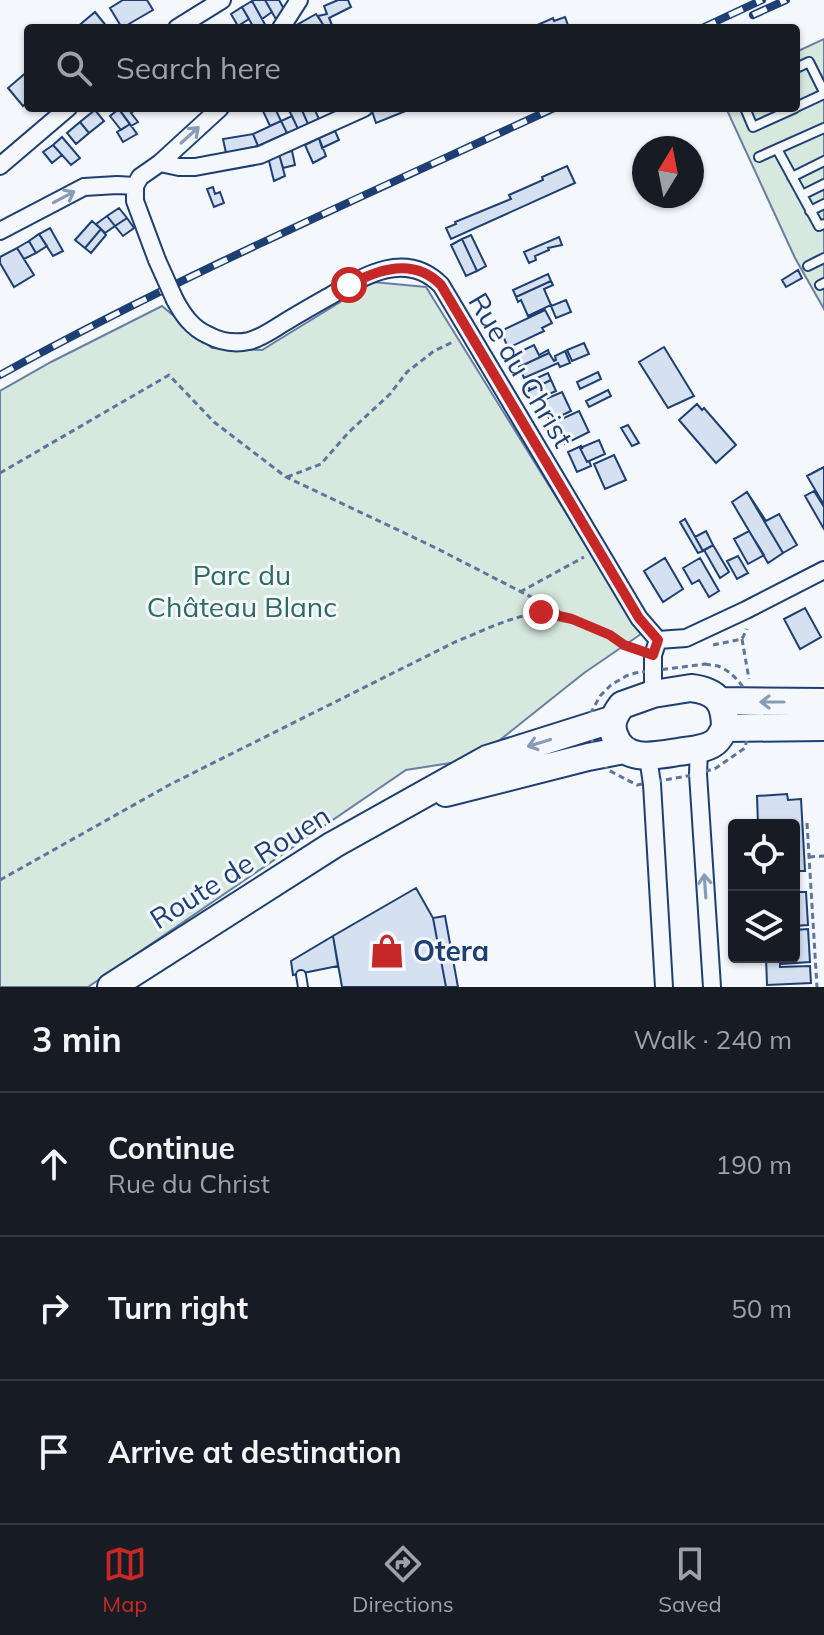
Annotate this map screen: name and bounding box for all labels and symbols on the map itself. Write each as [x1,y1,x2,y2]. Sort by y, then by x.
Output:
one-way arrow [179,126,199,144]
north arrow [632,136,704,208]
one-way arrow [52,189,76,205]
route start [331,267,367,303]
street label: Rue du Christ [462,286,581,454]
park label: Parc du Château Blanc [147,557,337,624]
route end [523,594,559,630]
one-way arrow [759,694,786,710]
one-way arrow [527,736,553,751]
street label: Route de Rouen [143,797,336,936]
one-way arrow [698,873,713,900]
shop icon: Otera [368,932,406,970]
place label: Otera [413,933,489,968]

